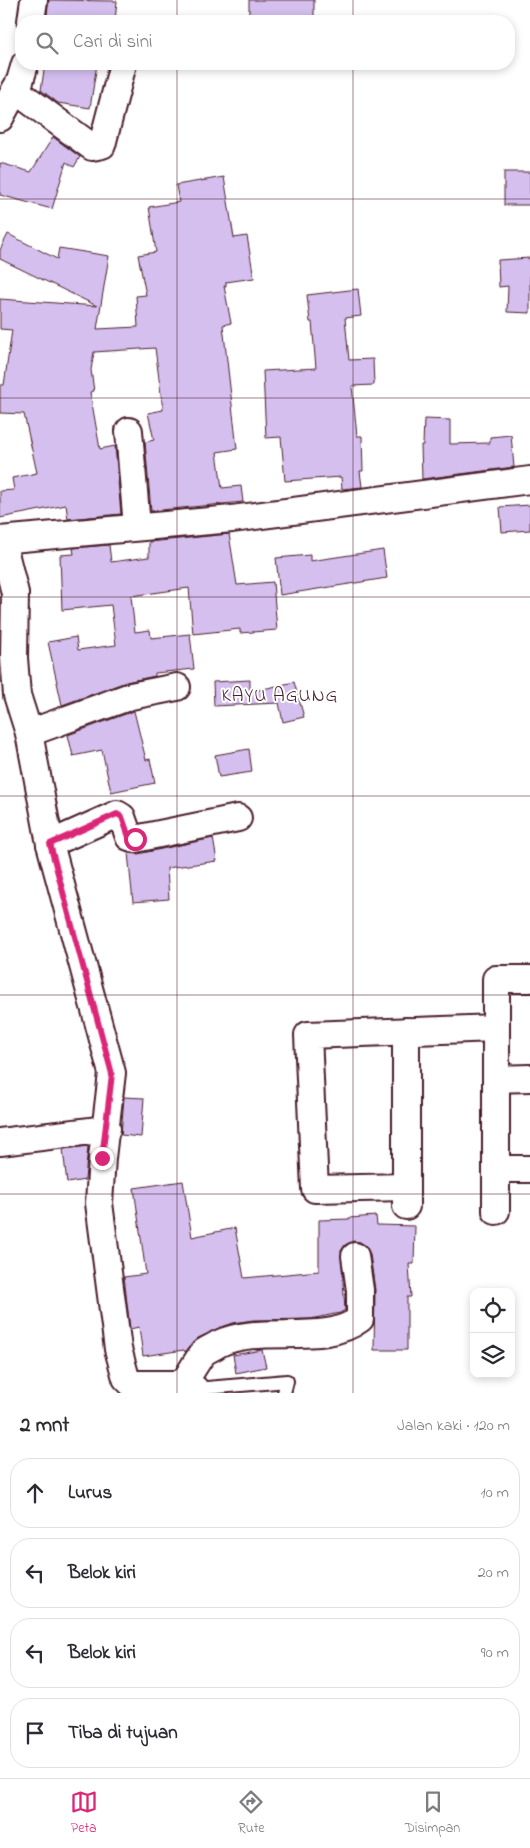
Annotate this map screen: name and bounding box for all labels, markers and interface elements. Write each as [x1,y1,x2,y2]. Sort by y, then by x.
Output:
search box [15,15,515,70]
icon: search [33,29,61,57]
text: Cari di sini [73,29,152,56]
district label: KAYU AGUNG [222,683,338,710]
route start [124,828,147,851]
route end [91,1147,114,1170]
map controls [470,1288,515,1378]
button: locate [470,1288,515,1333]
button: layers [470,1333,515,1378]
text: 2 mnt [20,1411,69,1441]
text: Jalan kaki · 120 m [397,1414,510,1438]
icon: ahead [21,1479,49,1507]
text: Lurus [68,1480,112,1507]
text: 10 m [481,1481,509,1505]
icon: left [21,1559,49,1587]
text: Belok kiri [68,1560,136,1587]
text: 20 m [478,1561,509,1585]
icon: left [21,1639,49,1667]
text: Belok kiri [68,1640,136,1667]
text: 90 m [481,1641,509,1665]
icon: arrive [21,1719,49,1747]
text: Tiba di tujuan [68,1720,178,1747]
tab: Peta [70,1788,98,1839]
tab: Rute [237,1788,265,1839]
tab: Disimpan [405,1788,460,1839]

